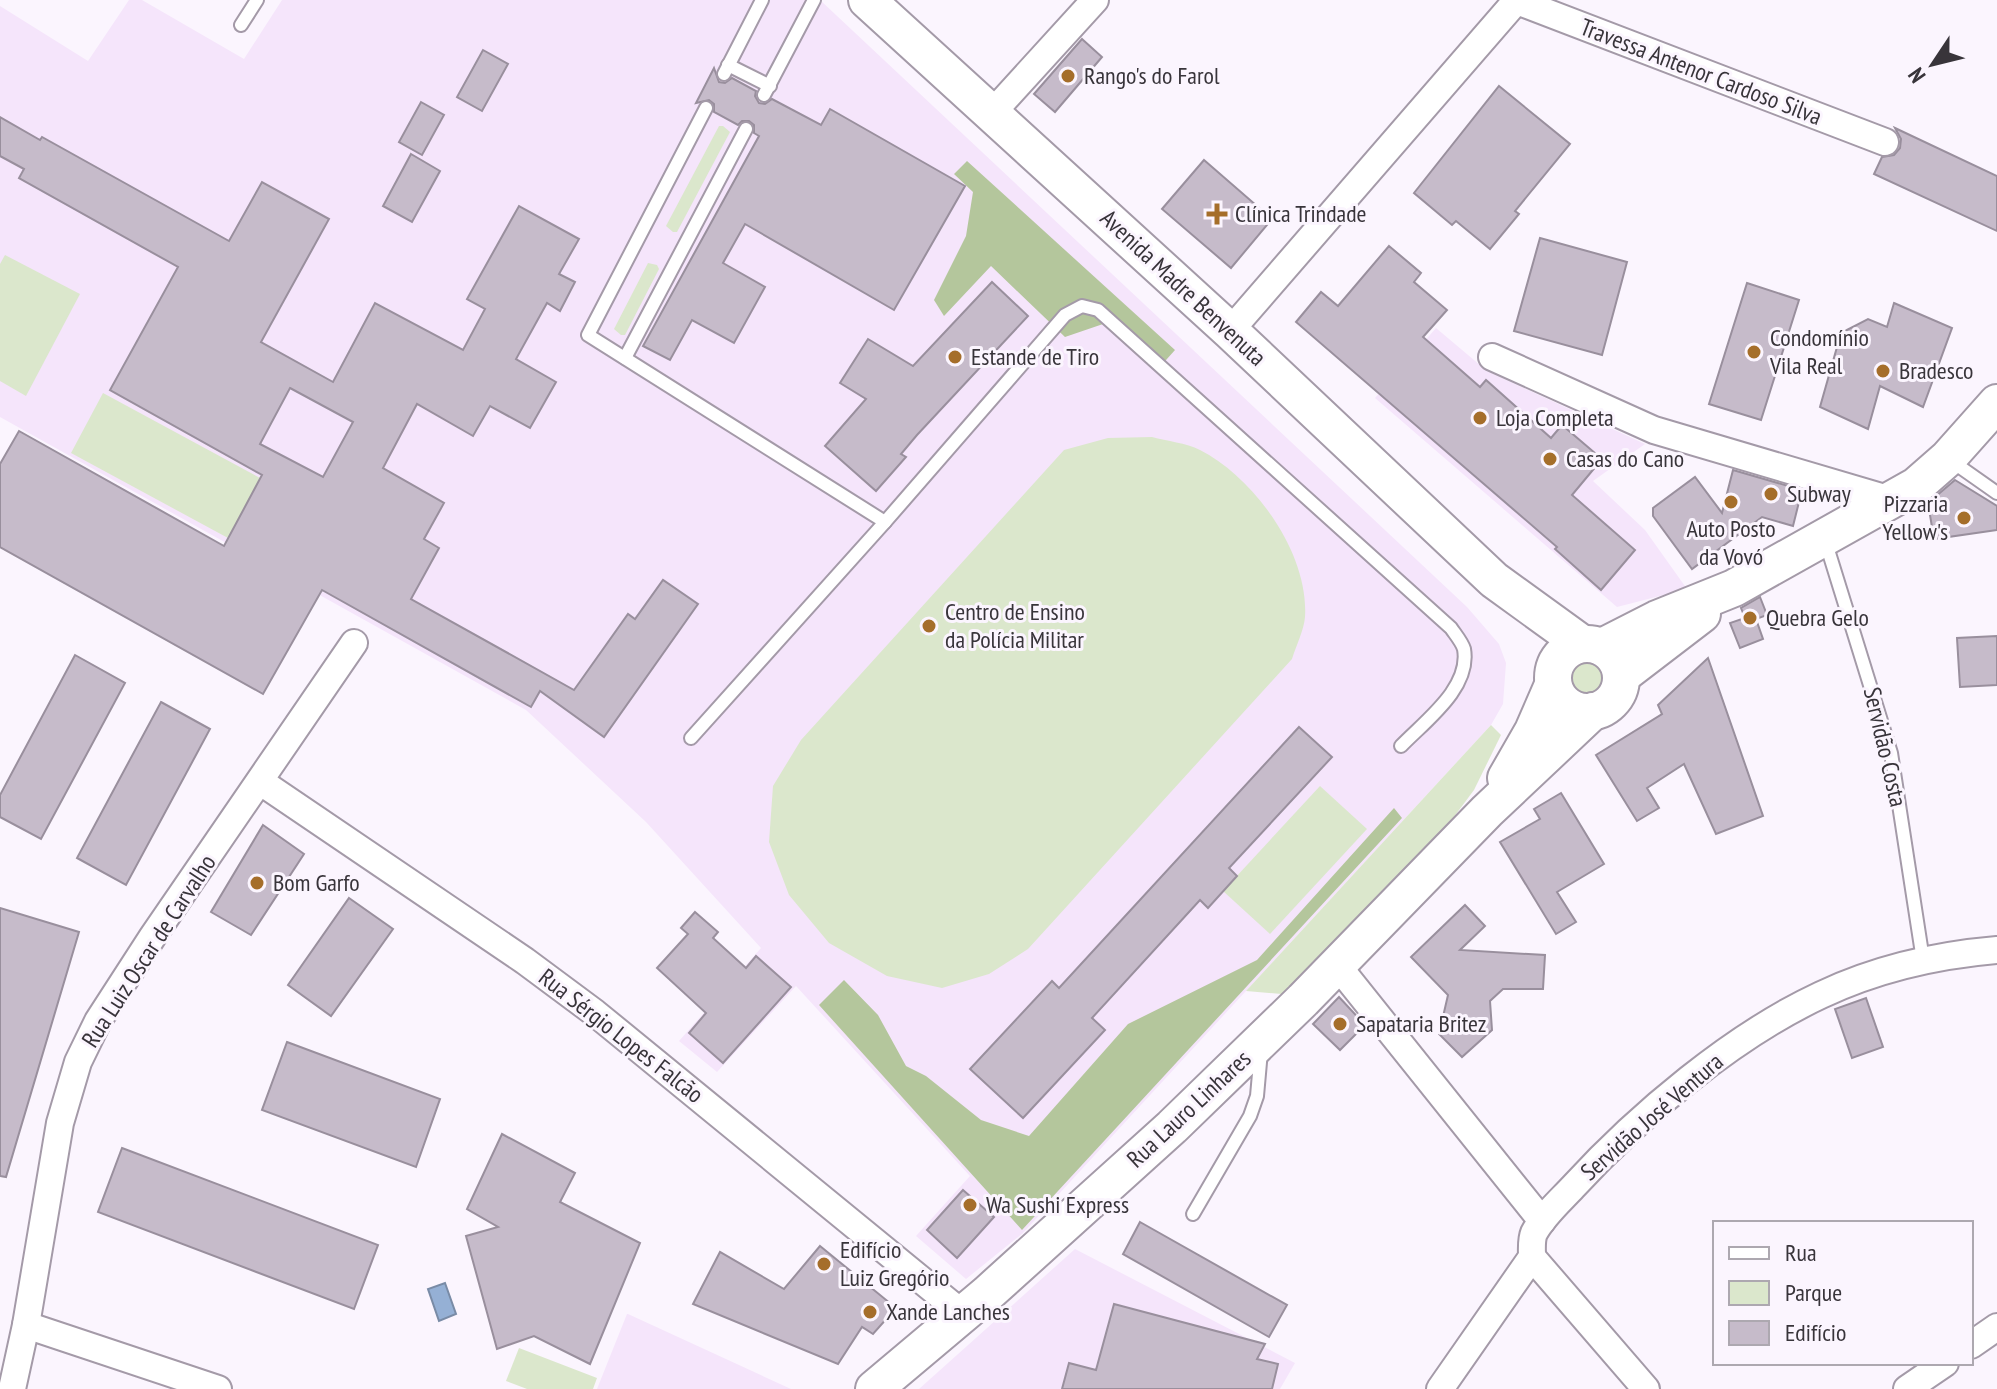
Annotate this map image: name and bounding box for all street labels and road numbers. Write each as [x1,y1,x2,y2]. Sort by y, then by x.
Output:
street label: Travessa Antenor Cardoso Silva [1576,11,1826,132]
street label: Avenida Madre Benvenuta [1094,203,1273,373]
street label: Servidão Costa [1857,684,1914,810]
street label: Rua Luiz Oscar de Carvalho [75,848,223,1053]
street label: Rua Sérgio Lopes Falcão [533,962,710,1110]
street label: Rua Lauro Linhares [1120,1043,1257,1174]
street label: Servidão José Ventura [1574,1046,1729,1187]

